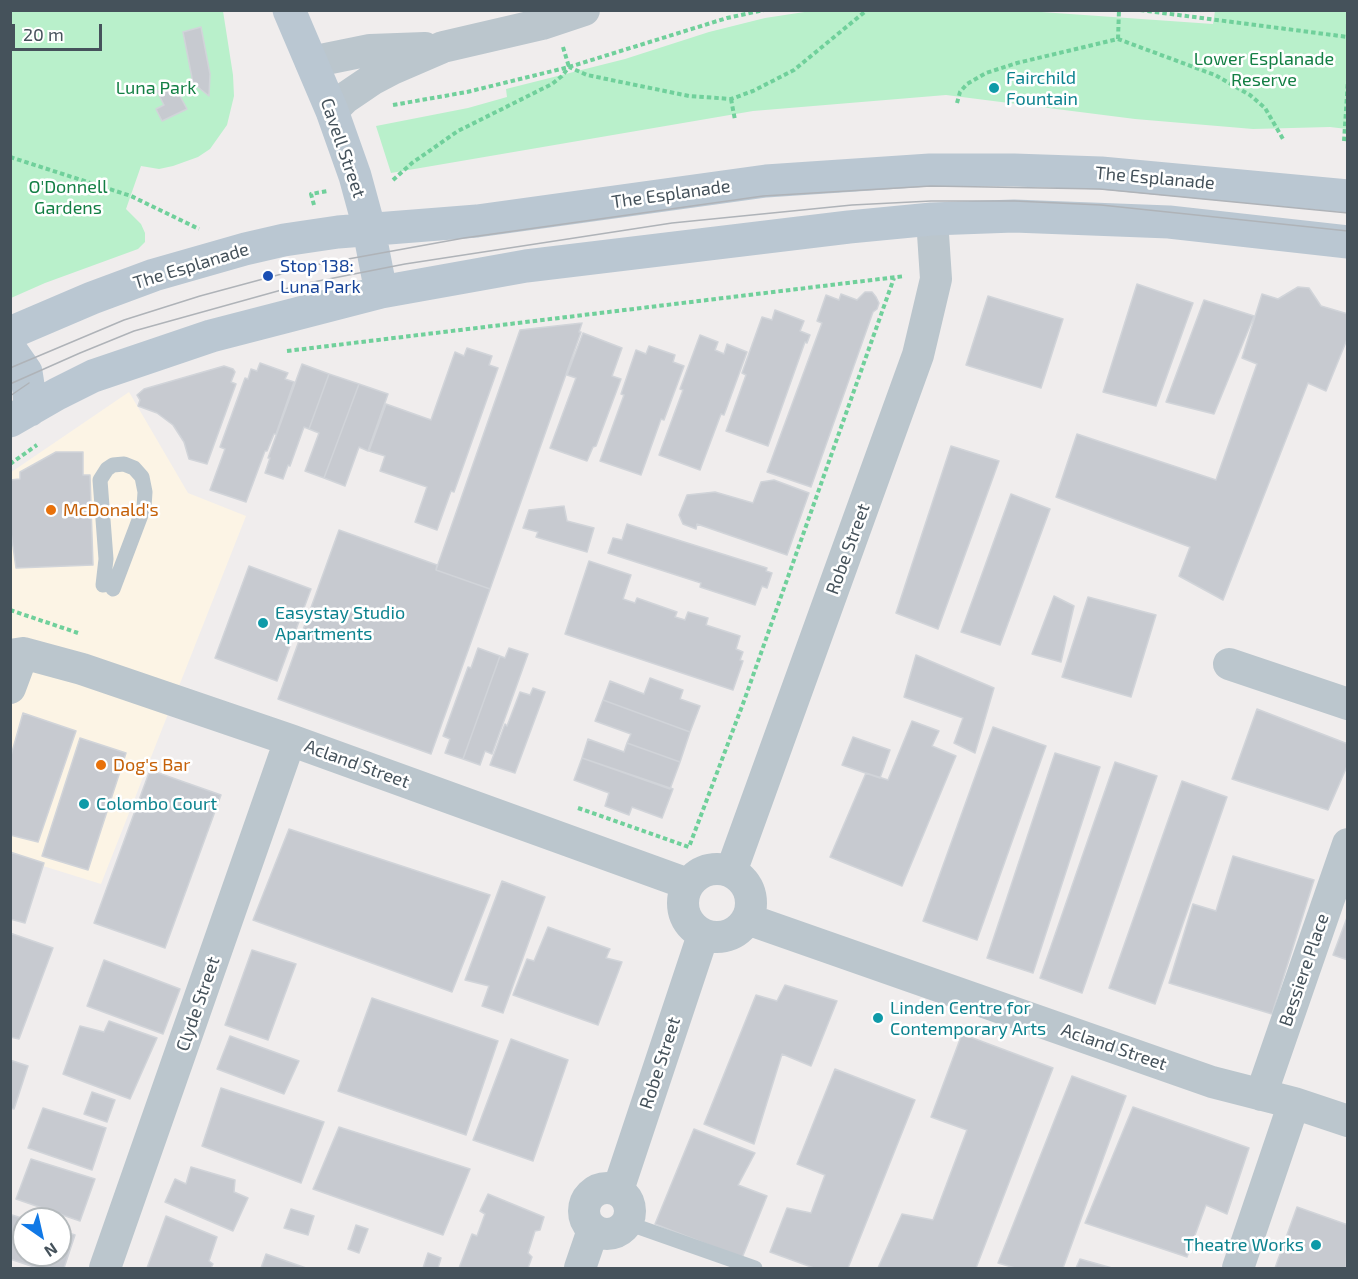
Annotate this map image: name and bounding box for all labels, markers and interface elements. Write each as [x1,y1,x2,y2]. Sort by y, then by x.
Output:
scale bar [15,12,105,50]
text: 20 m [23,23,64,45]
park label: Lower Esplanade Reserve [1194,48,1334,90]
place label: Fairchild Fountain [1006,67,1078,110]
park label: Luna Park [116,77,196,99]
marker: Fairchild Fountain [987,81,1001,95]
street label: Cavell Street [316,95,370,201]
street label: The Esplanade [1094,162,1216,194]
street label: The Esplanade [610,175,732,213]
park label: O'Donnell Gardens [28,176,108,219]
street label: The Esplanade [131,238,251,294]
place label: Stop 138: Luna Park [280,255,361,298]
marker: Stop 138: Luna Park [261,269,275,283]
place label: McDonald's [63,499,159,521]
street label: Robe Street [822,501,874,597]
marker: McDonald's [44,503,58,517]
place label: Easystay Studio Apartments [275,602,405,644]
marker: Easystay Studio Apartments [256,616,270,630]
street label: Acland Street [302,735,412,793]
place label: Dog's Bar [113,754,190,776]
marker: Dog's Bar [94,758,108,772]
place label: Colombo Court [96,793,217,815]
marker: Colombo Court [77,797,91,811]
street label: Bessiere Place [1275,911,1333,1029]
street label: Clyde Street [172,954,224,1054]
place label: Linden Centre for Contemporary Arts [890,997,1046,1040]
marker: Linden Centre for Contemporary Arts [871,1011,885,1025]
street label: Robe Street [635,1014,685,1112]
street label: Acland Street [1058,1019,1170,1075]
north arrow [12,1207,72,1267]
place label: Theatre Works [1184,1234,1304,1256]
marker: Theatre Works [1309,1238,1323,1252]
text: N [41,1240,61,1262]

